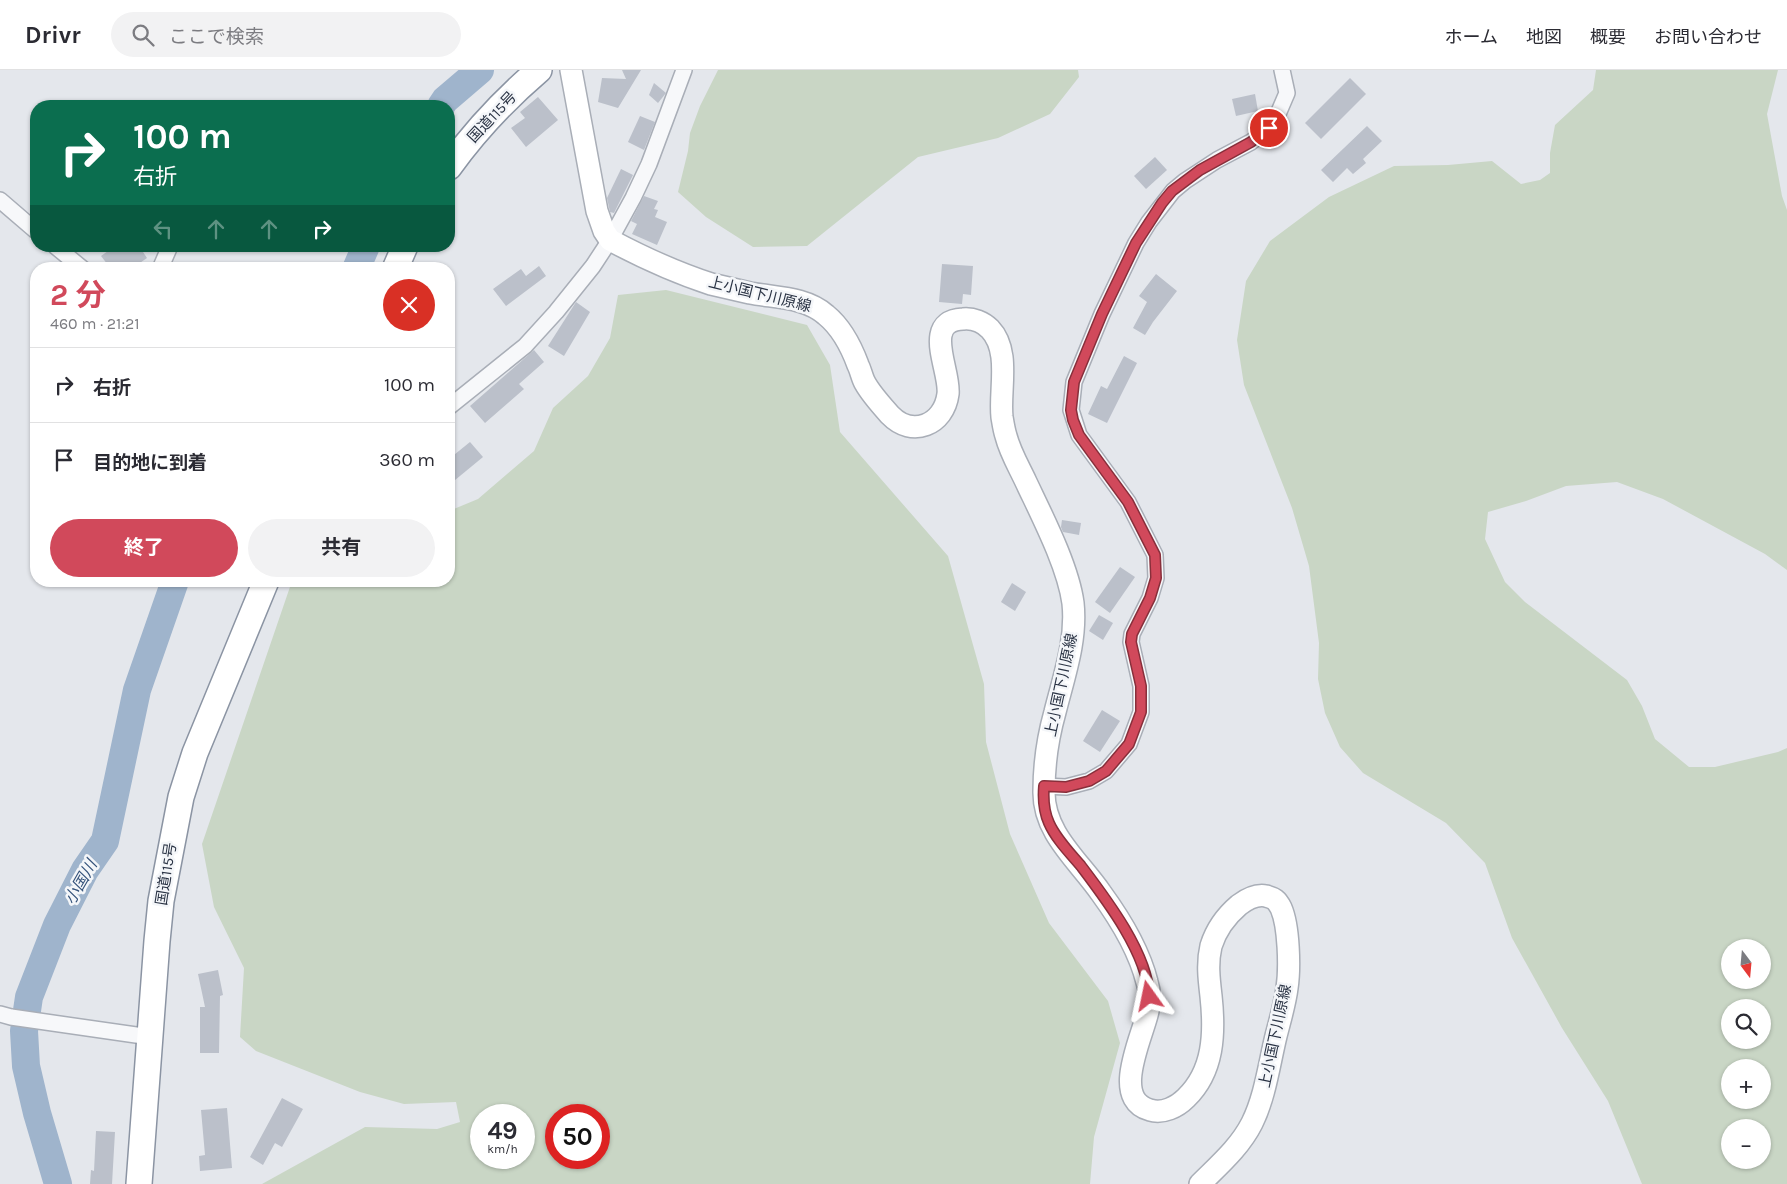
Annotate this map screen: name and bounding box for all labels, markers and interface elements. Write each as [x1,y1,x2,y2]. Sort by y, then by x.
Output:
search box [111,12,461,57]
text: Drivr [25,21,81,49]
icon: search [129,21,157,49]
text: ここで検索 [169,26,264,48]
text: ホーム [1445,26,1498,48]
text: 地図 [1526,26,1562,48]
text: 概要 [1590,26,1626,48]
text: お問い合わせ [1654,26,1762,48]
street label: 国道115号 [464,88,520,146]
pin [1248,107,1290,149]
icon: arrive [1255,114,1283,142]
text: 100 m [133,116,232,157]
icon: right [50,120,115,185]
text: 右折 [133,164,177,190]
icon: left [149,215,177,243]
icon: ahead [202,215,230,243]
icon: ahead [255,215,283,243]
icon: right [308,215,336,243]
street label: 上小国下川原線 [707,273,813,315]
text: 2 分 [50,277,106,313]
button: close [383,279,435,331]
text: 460 m · 21:21 [50,314,140,333]
icon: right [50,371,78,399]
text: 100 m [384,374,435,396]
text: 右折 [93,377,131,399]
icon: arrive [50,446,78,474]
text: 360 m [379,449,435,471]
text: 目的地に到着 [93,452,207,474]
button: 終了 [50,519,238,577]
button: 共有 [248,519,435,577]
street label: 上小国下川原線 [1041,632,1081,738]
street label: 国道115号 [152,841,180,907]
water label: 小国川 [60,855,102,908]
north arrow [1721,939,1771,989]
map controls [1721,939,1771,1169]
position arrow [1122,969,1174,1021]
street label: 上小国下川原線 [1255,983,1295,1089]
button: search [1721,999,1771,1049]
button: + [1721,1059,1771,1109]
speed limit sign: 50 [545,1104,610,1169]
text: 49 [487,1116,518,1145]
button: − [1721,1119,1771,1169]
text: km/h [487,1142,518,1156]

